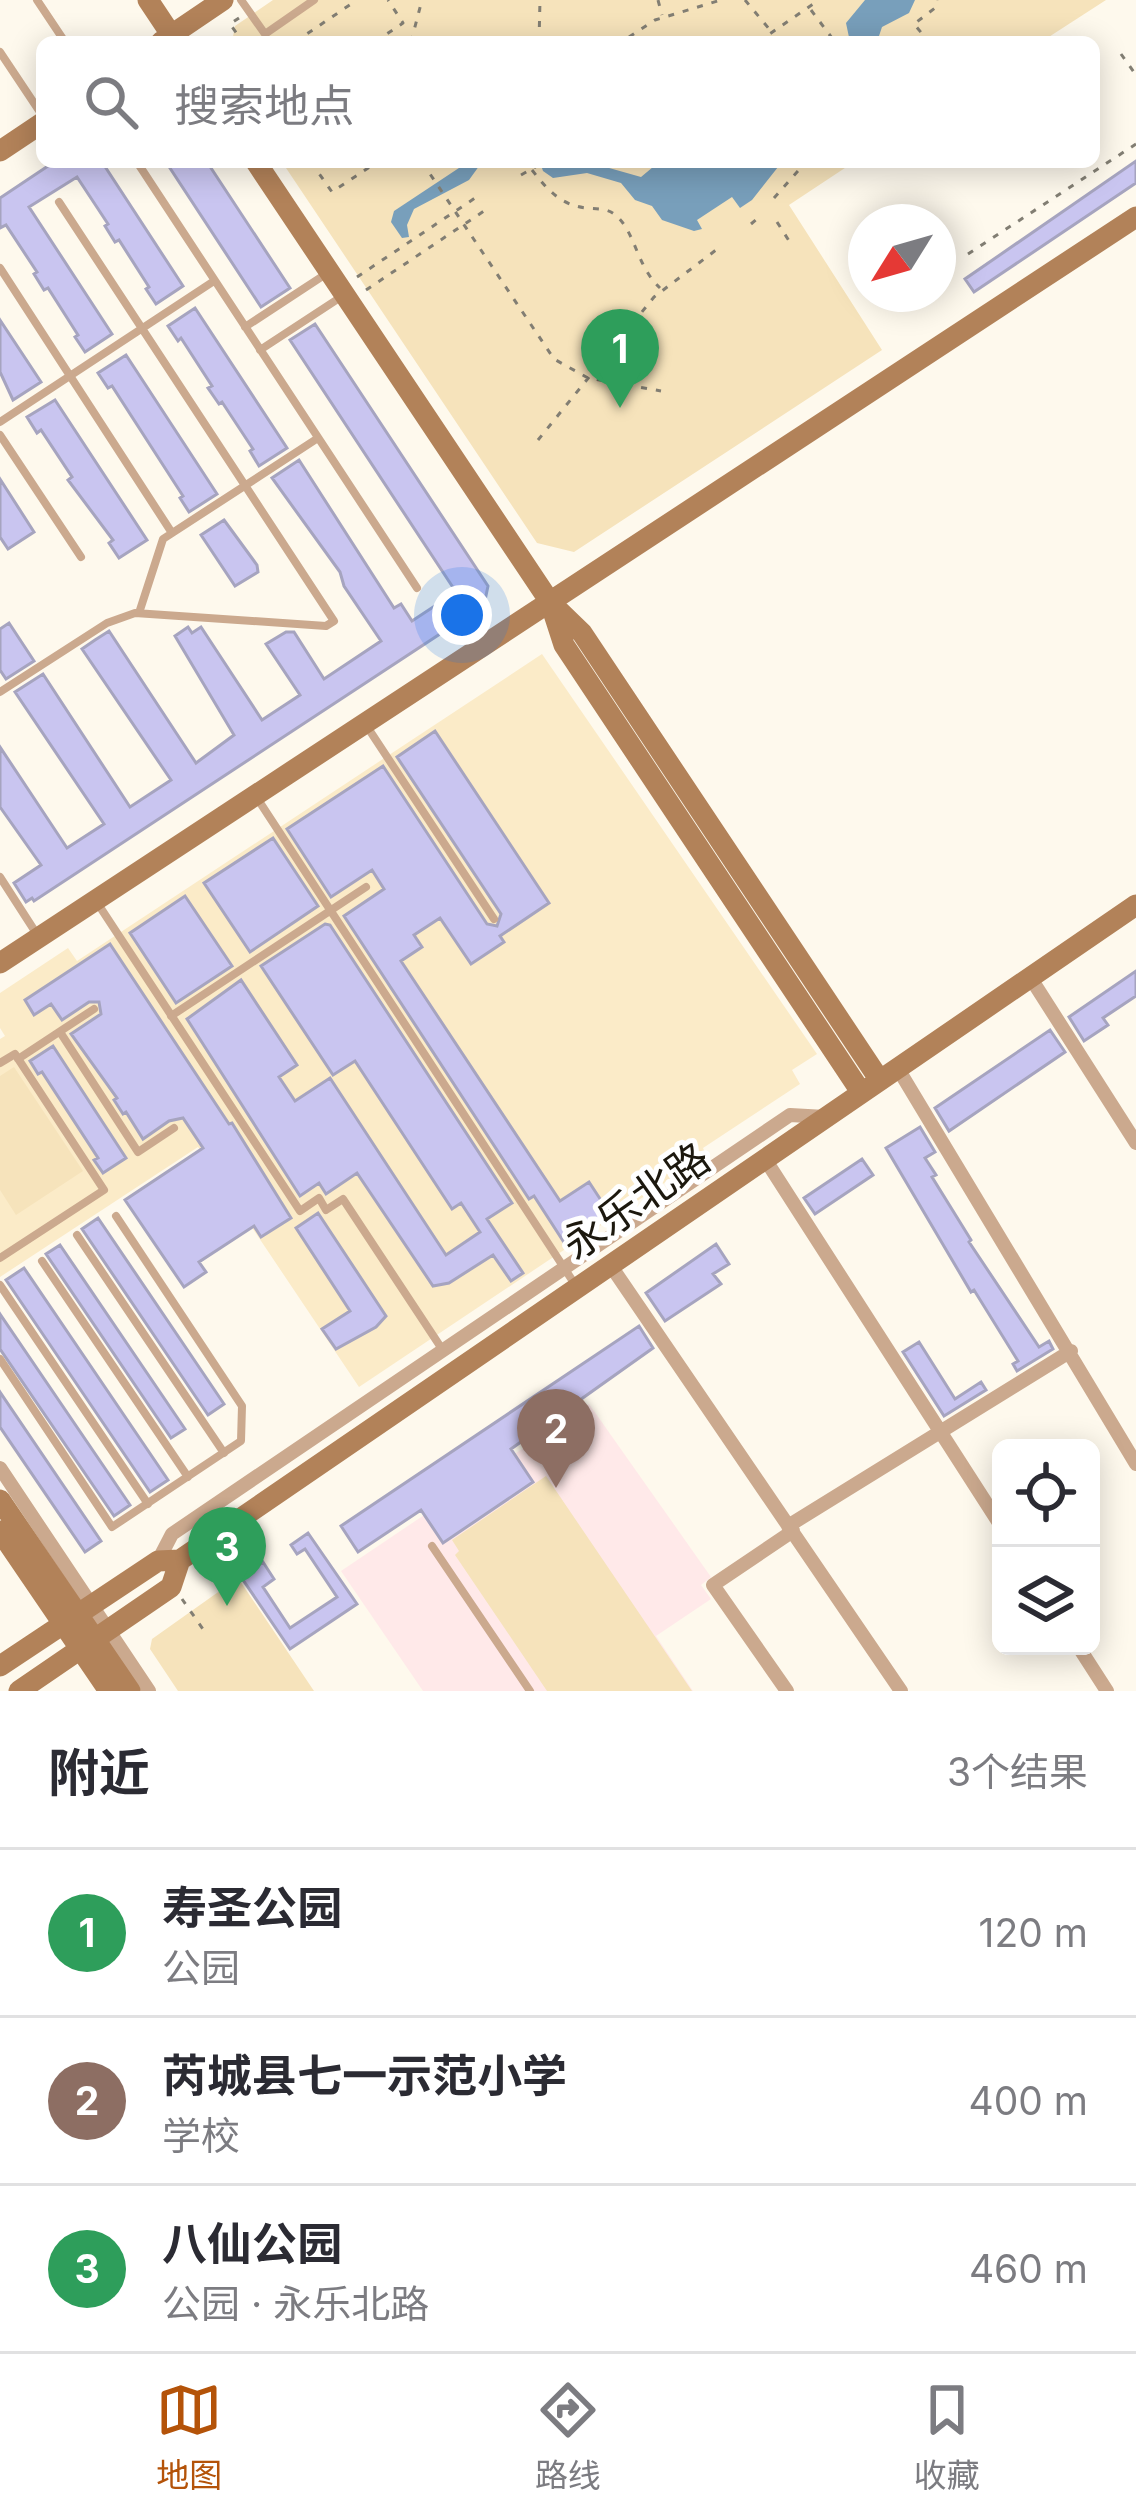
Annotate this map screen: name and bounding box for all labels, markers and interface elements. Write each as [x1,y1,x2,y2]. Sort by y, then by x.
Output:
search box [36,36,1100,168]
icon: search [78,69,144,135]
text: 搜索地点 [174,78,354,133]
north arrow [848,204,956,312]
pin: 1 [581,309,659,408]
your location [432,585,492,645]
street label: 永乐北路 [552,1132,719,1270]
pin: 2 [517,1389,595,1488]
map controls [992,1439,1100,1655]
button: locate [992,1439,1100,1547]
pin: 3 [188,1507,266,1606]
button: layers [992,1547,1100,1655]
text: 附近 [48,1742,150,1803]
text: 3个结果 [947,1748,1088,1795]
text: 寿圣公园 [162,1880,342,1935]
text: 1 [79,1909,95,1956]
text: 120 m [979,1909,1088,1956]
text: 公园 [162,1944,240,1991]
text: 芮城县七一示范小学 [162,2048,567,2103]
text: 2 [75,2077,99,2124]
text: 400 m [968,2077,1088,2124]
text: 学校 [162,2112,240,2159]
text: 八仙公园 [162,2216,342,2271]
text: 3 [74,2245,100,2292]
text: 460 m [969,2245,1088,2292]
text: 公园 · 永乐北路 [162,2280,429,2327]
tab: 地图 [156,2377,222,2497]
tab: 路线 [535,2377,601,2497]
tab: 收藏 [914,2377,980,2497]

